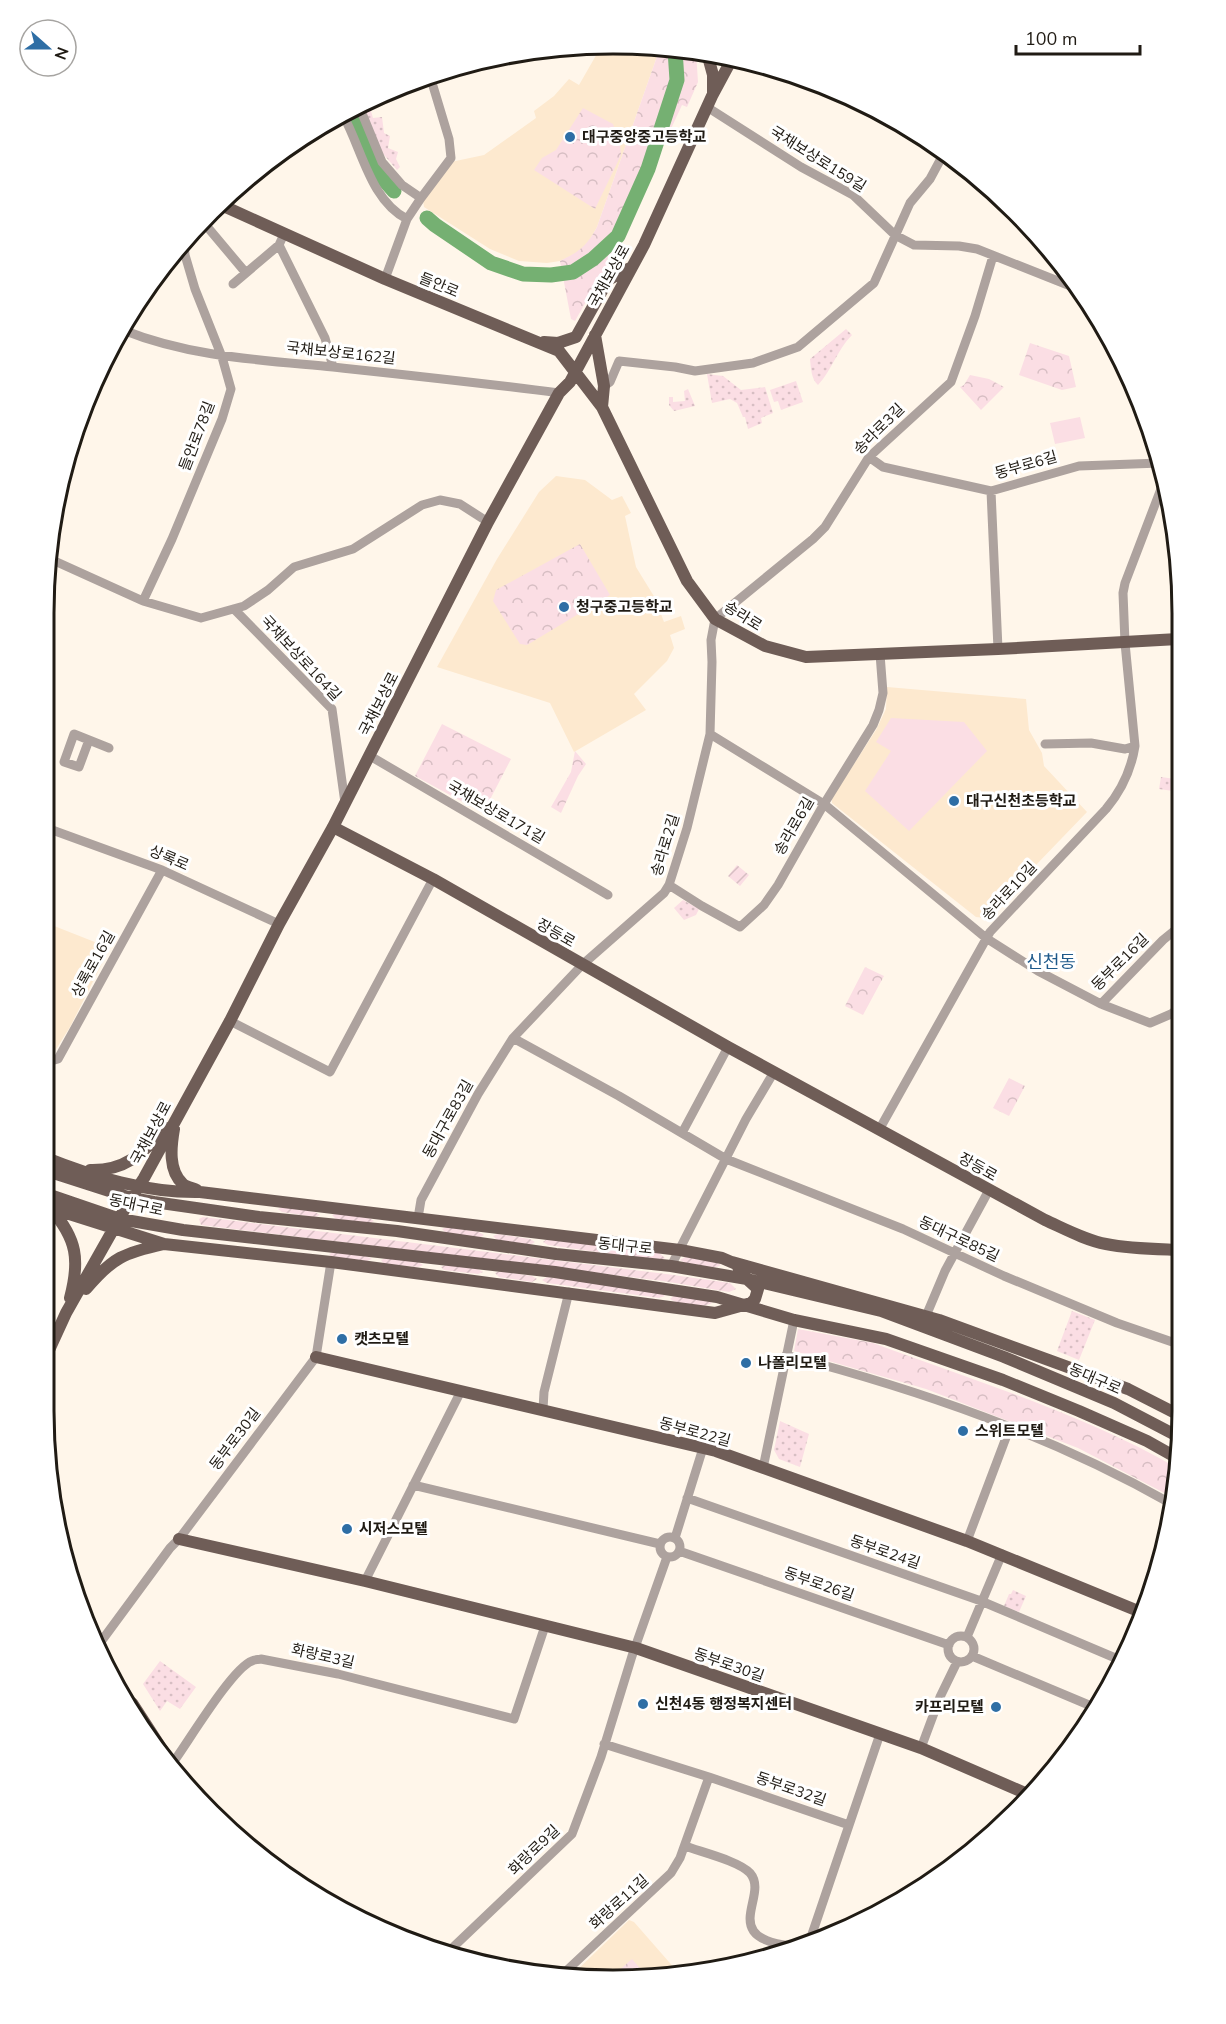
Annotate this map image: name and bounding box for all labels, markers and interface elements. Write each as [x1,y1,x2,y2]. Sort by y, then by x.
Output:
north arrow [18,18,78,78]
scale bar [1016,18,1140,56]
text: 100 m [1025,27,1077,51]
text: N [49,43,73,63]
street label: 국채보상로159길 [766,121,870,197]
place label: 대구중앙중고등학교 [582,127,706,147]
marker: 대구중앙중고등학교 [563,130,577,144]
street label: 국채보상로 [584,241,634,311]
street label: 들안로 [416,268,462,302]
street label: 국채보상로162길 [285,337,397,369]
street label: 들안로78길 [175,398,219,474]
street label: 송라로3길 [849,399,909,459]
street label: 동부로6길 [992,447,1060,483]
place label: 청구중고등학교 [576,597,673,617]
street label: 송라로 [720,597,766,635]
marker: 청구중고등학교 [557,600,571,614]
street label: 국채보상로164길 [256,611,346,705]
street label: 국채보상로 [354,669,404,739]
street label: 국채보상로171길 [443,776,549,848]
place label: 대구신천초등학교 [966,791,1077,811]
street label: 송라로6길 [769,793,819,859]
marker: 대구신천초등학교 [947,794,961,808]
street label: 송라로2길 [646,811,684,879]
street label: 상록로 [146,841,192,875]
street label: 송라로10길 [977,857,1041,925]
street label: 장등로 [533,914,579,952]
street label: 상록로16길 [67,927,119,1001]
street label: 동부로16길 [1087,929,1153,995]
district label: 신천동 [1026,950,1076,974]
street label: 동대구로83길 [418,1076,478,1162]
street label: 국채보상로 [126,1098,176,1168]
street label: 장등로 [955,1148,1001,1186]
street label: 동대구로 [107,1189,165,1221]
street label: 동대구로85길 [915,1212,1003,1266]
street label: 동대구로 [597,1233,653,1259]
place label: 캣츠모텔 [354,1329,409,1349]
marker: 캣츠모텔 [335,1332,349,1346]
place label: 나폴리모텔 [758,1353,827,1373]
marker: 나폴리모텔 [739,1356,753,1370]
street label: 동대구로 [1066,1359,1124,1399]
street label: 동부로30길 [205,1404,265,1474]
street label: 동부로22길 [657,1413,733,1451]
place label: 스위트모텔 [975,1421,1044,1441]
marker: 스위트모텔 [956,1424,970,1438]
place label: 시저스모텔 [359,1519,428,1539]
marker: 시저스모텔 [340,1522,354,1536]
street label: 동부로24길 [847,1531,923,1573]
street label: 동부로26길 [781,1563,857,1605]
street label: 화랑로3길 [289,1639,357,1673]
street label: 동부로30길 [691,1644,767,1686]
place label: 신천4동 행정복지센터 [655,1694,792,1714]
marker: 신천4동 행정복지센터 [636,1697,650,1711]
place label: 카프리모텔 [915,1697,984,1717]
marker: 카프리모텔 [989,1700,1003,1714]
street label: 동부로32길 [753,1768,829,1810]
street label: 화랑로9길 [504,1821,564,1879]
street label: 화랑로11길 [585,1870,653,1934]

